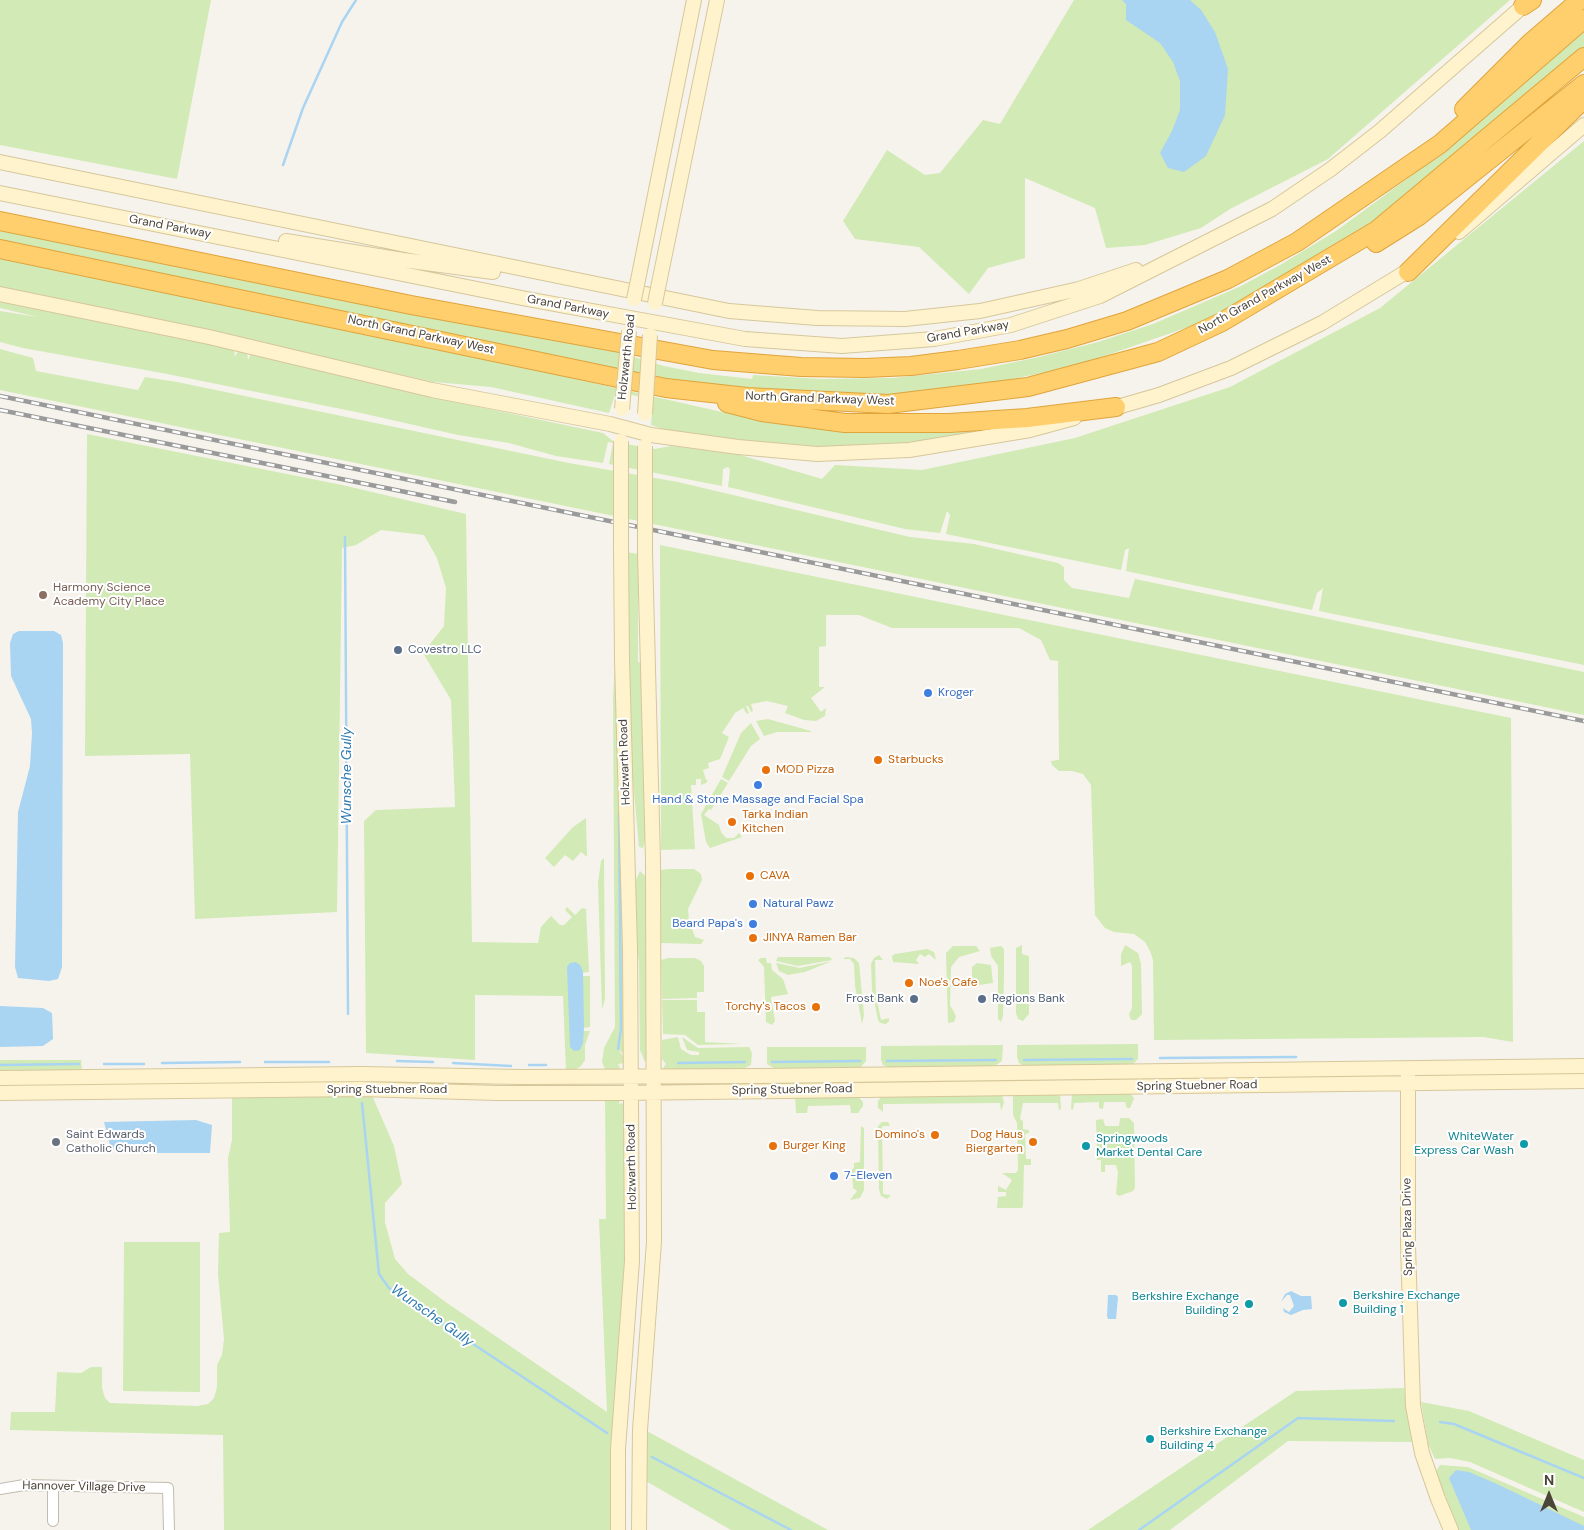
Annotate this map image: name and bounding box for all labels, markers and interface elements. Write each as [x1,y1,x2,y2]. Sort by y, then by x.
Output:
street label: Grand Parkway [128,212,212,242]
street label: North Grand Parkway West [1196,252,1334,338]
street label: Grand Parkway [526,292,610,322]
street label: North Grand Parkway West [346,312,496,358]
street label: Holzwarth Road [615,313,639,401]
street label: Grand Parkway [926,318,1010,346]
street label: North Grand Parkway West [745,389,895,409]
place label: Harmony Science Academy City Place [53,581,165,609]
marker: Harmony Science Academy City Place [37,589,49,601]
place label: Covestro LLC [408,643,482,657]
marker: Covestro LLC [392,644,404,656]
place label: Kroger [938,686,974,700]
marker: Kroger [922,687,934,699]
street label: Holzwarth Road [616,719,634,805]
water label: Wunsche Gully [339,727,355,825]
place label: Starbucks [888,753,944,767]
marker: Starbucks [872,754,884,766]
place label: MOD Pizza [776,763,834,777]
marker: MOD Pizza [760,764,772,776]
marker: Hand & Stone Massage and Facial Spa [752,779,764,791]
place label: Hand & Stone Massage and Facial Spa [652,793,864,807]
place label: Tarka Indian Kitchen [742,808,808,836]
marker: Tarka Indian Kitchen [726,816,738,828]
place label: CAVA [760,869,790,883]
marker: CAVA [744,870,756,882]
place label: Natural Pawz [763,897,834,911]
marker: Natural Pawz [747,898,759,910]
place label: Beard Papa's [672,917,743,931]
marker: Beard Papa's [747,918,759,930]
place label: JINYA Ramen Bar [763,931,857,945]
marker: JINYA Ramen Bar [747,932,759,944]
place label: Noe's Cafe [919,976,978,990]
marker: Noe's Cafe [903,977,915,989]
place label: Frost Bank [846,992,904,1006]
place label: Regions Bank [992,992,1065,1006]
marker: Frost Bank [908,993,920,1005]
marker: Regions Bank [976,993,988,1005]
place label: Torchy's Tacos [725,1000,806,1014]
marker: Torchy's Tacos [810,1001,822,1013]
street label: Spring Stuebner Road [1137,1078,1257,1094]
street label: Spring Stuebner Road [732,1082,852,1098]
street label: Spring Stuebner Road [327,1083,447,1097]
street label: Holzwarth Road [624,1124,640,1210]
place label: Saint Edwards Catholic Church [66,1128,156,1156]
place label: Domino's [875,1128,925,1142]
place label: Dog Haus Biergarten [966,1128,1023,1156]
marker: Domino's [929,1129,941,1141]
place label: WhiteWater Express Car Wash [1414,1130,1514,1158]
place label: Springwoods Market Dental Care [1096,1132,1202,1160]
marker: Saint Edwards Catholic Church [50,1136,62,1148]
marker: Dog Haus Biergarten [1027,1136,1039,1148]
marker: WhiteWater Express Car Wash [1518,1138,1530,1150]
place label: Burger King [783,1139,846,1153]
marker: Burger King [767,1140,779,1152]
marker: Springwoods Market Dental Care [1080,1140,1092,1152]
place label: 7-Eleven [844,1169,892,1183]
marker: 7-Eleven [828,1170,840,1182]
street label: Spring Plaza Drive [1400,1178,1416,1276]
water label: Wunsche Gully [387,1281,477,1351]
place label: Berkshire Exchange Building 1 [1353,1289,1460,1317]
place label: Berkshire Exchange Building 2 [1132,1290,1239,1318]
marker: Berkshire Exchange Building 1 [1337,1297,1349,1309]
marker: Berkshire Exchange Building 2 [1243,1298,1255,1310]
place label: Berkshire Exchange Building 4 [1160,1425,1267,1453]
marker: Berkshire Exchange Building 4 [1144,1433,1156,1445]
north arrow [1524,1470,1574,1520]
text: N [1544,1471,1554,1489]
street label: Hannover Village Drive [22,1479,146,1495]

